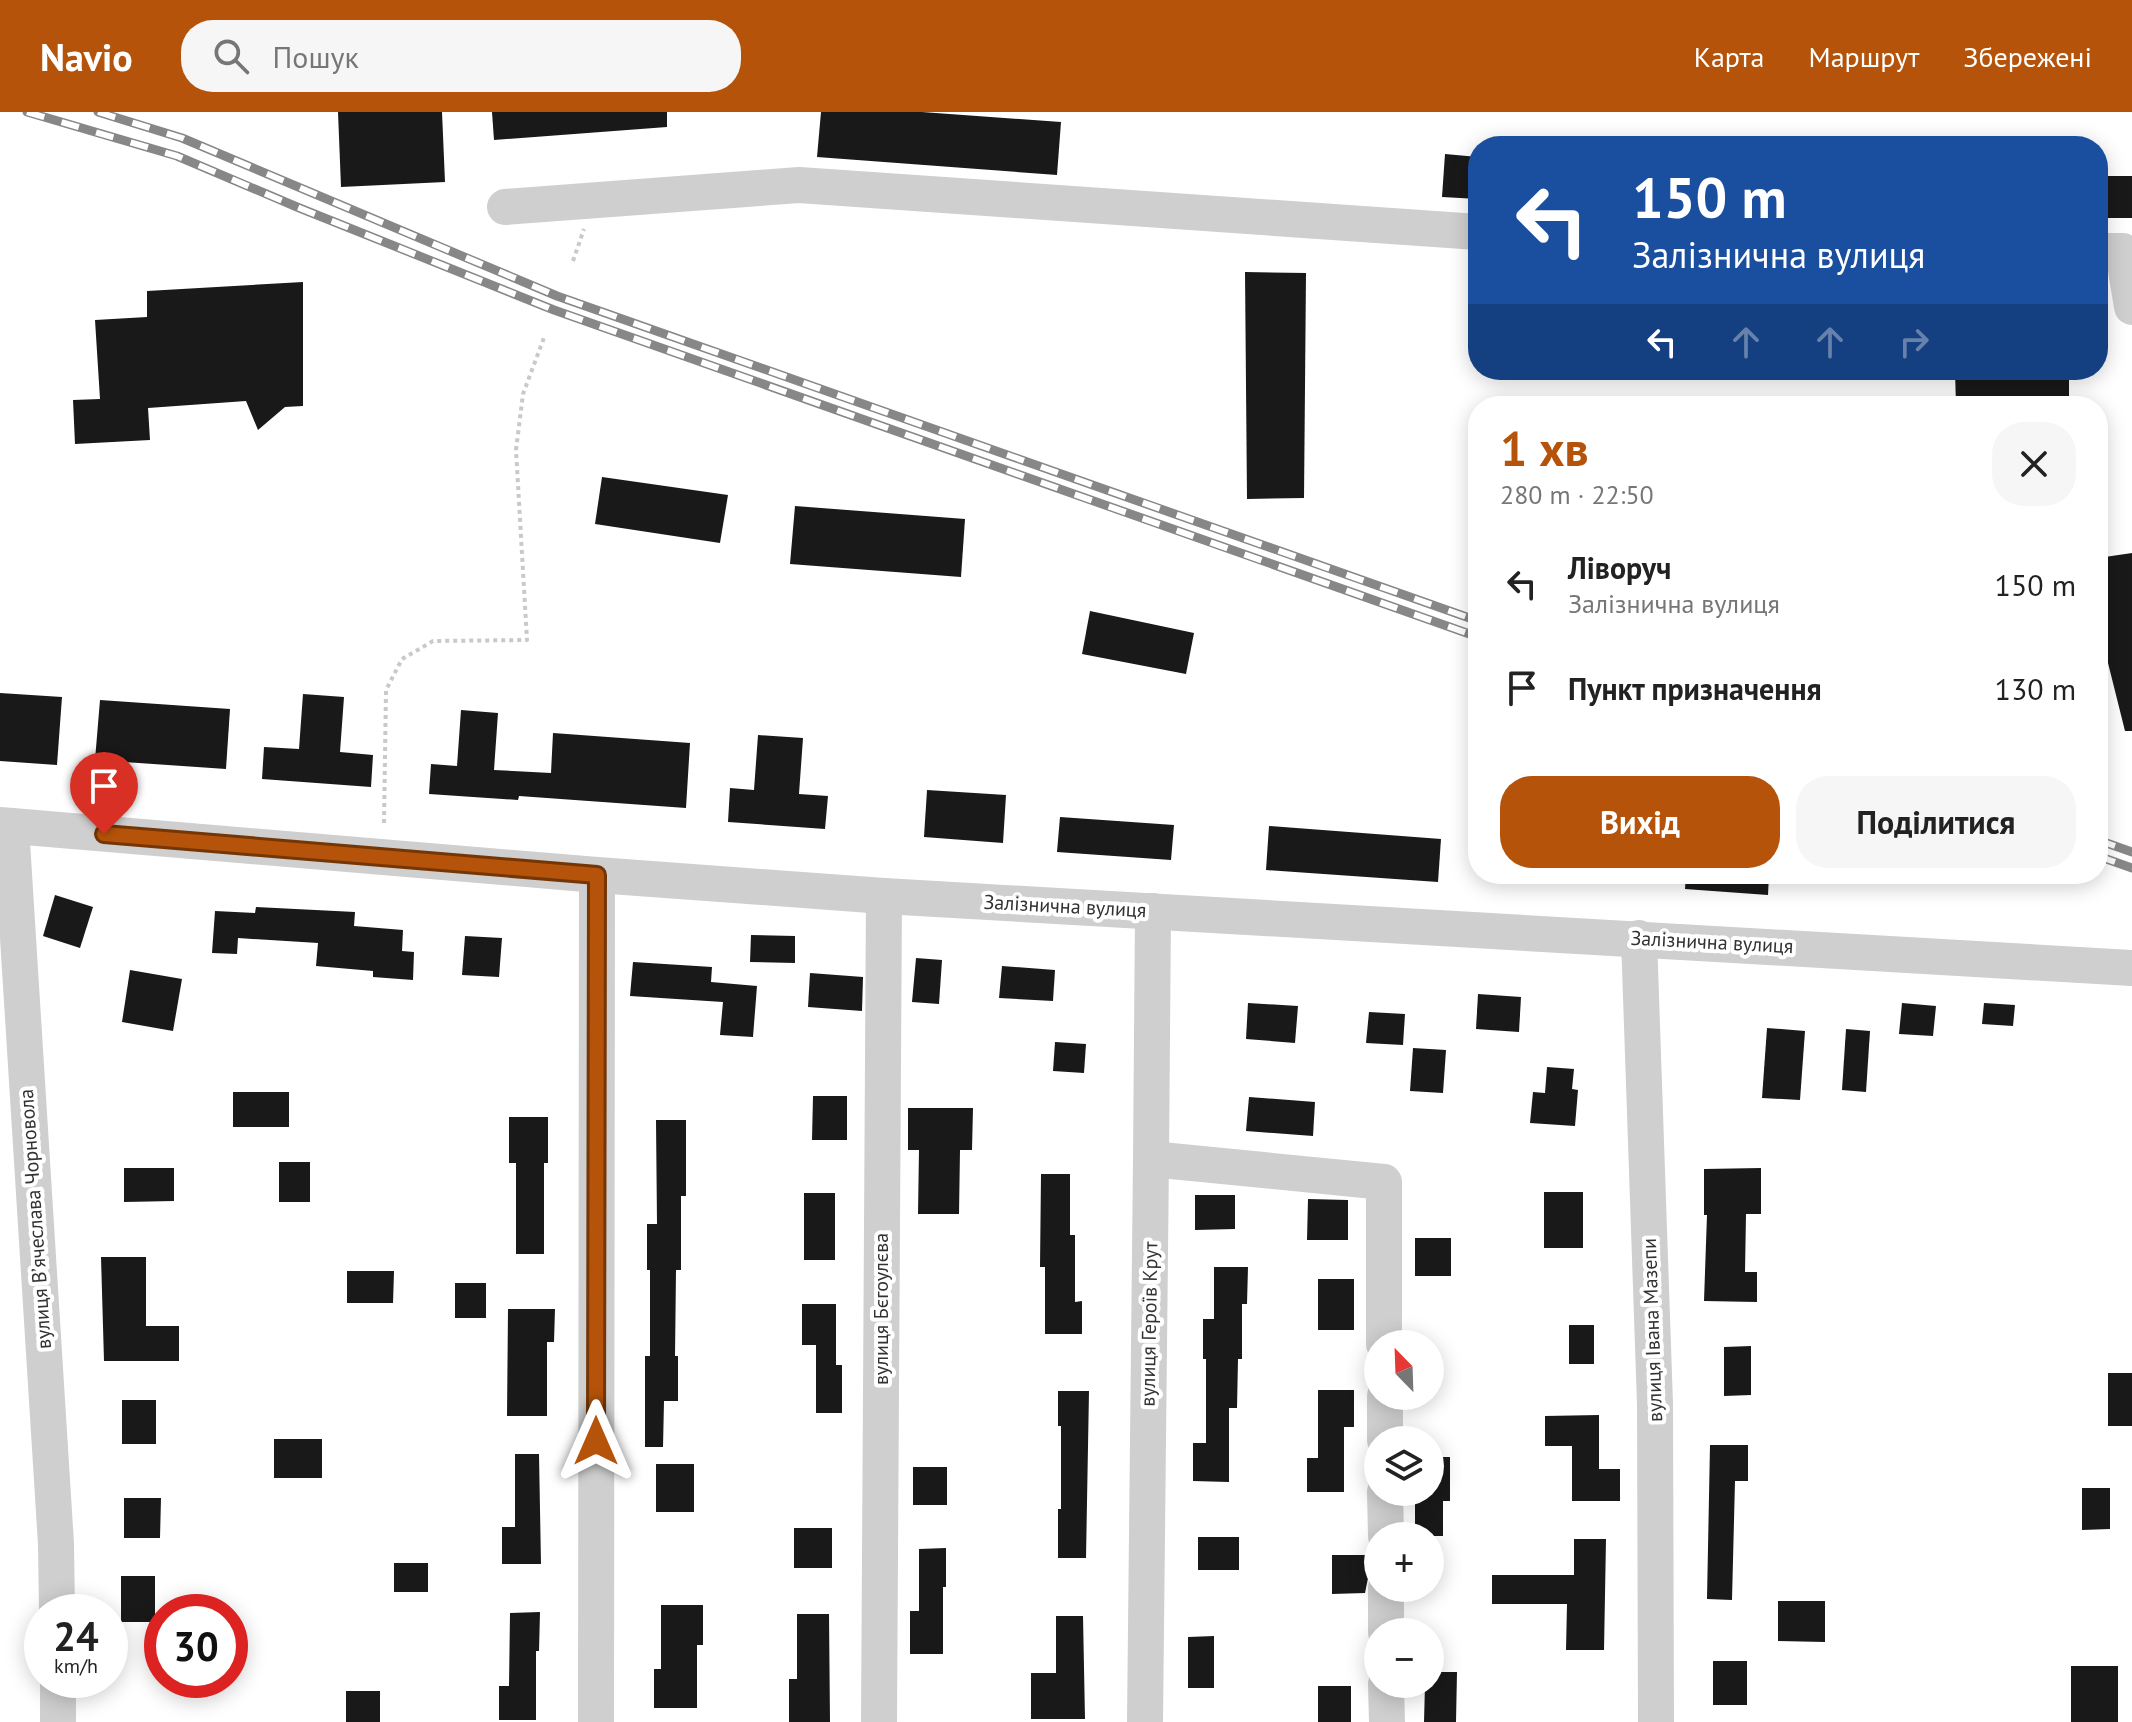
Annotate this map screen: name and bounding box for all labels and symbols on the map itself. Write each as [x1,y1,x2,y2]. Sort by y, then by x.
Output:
pin [70,752,138,834]
street label: Залізнична вулиця [983,889,1147,923]
street label: Залізнична вулиця [1630,925,1794,959]
street label: вулиця Вʼячеслава Чорновола [13,1088,57,1350]
street label: вулиця Бєгоулєва [868,1233,894,1385]
street label: вулиця Івана Мазепи [1636,1238,1668,1422]
street label: вулиця Героїв Крут [1135,1241,1163,1407]
north arrow [1364,1330,1444,1410]
position arrow [554,1399,638,1483]
speed limit sign: 30 [144,1594,248,1698]

